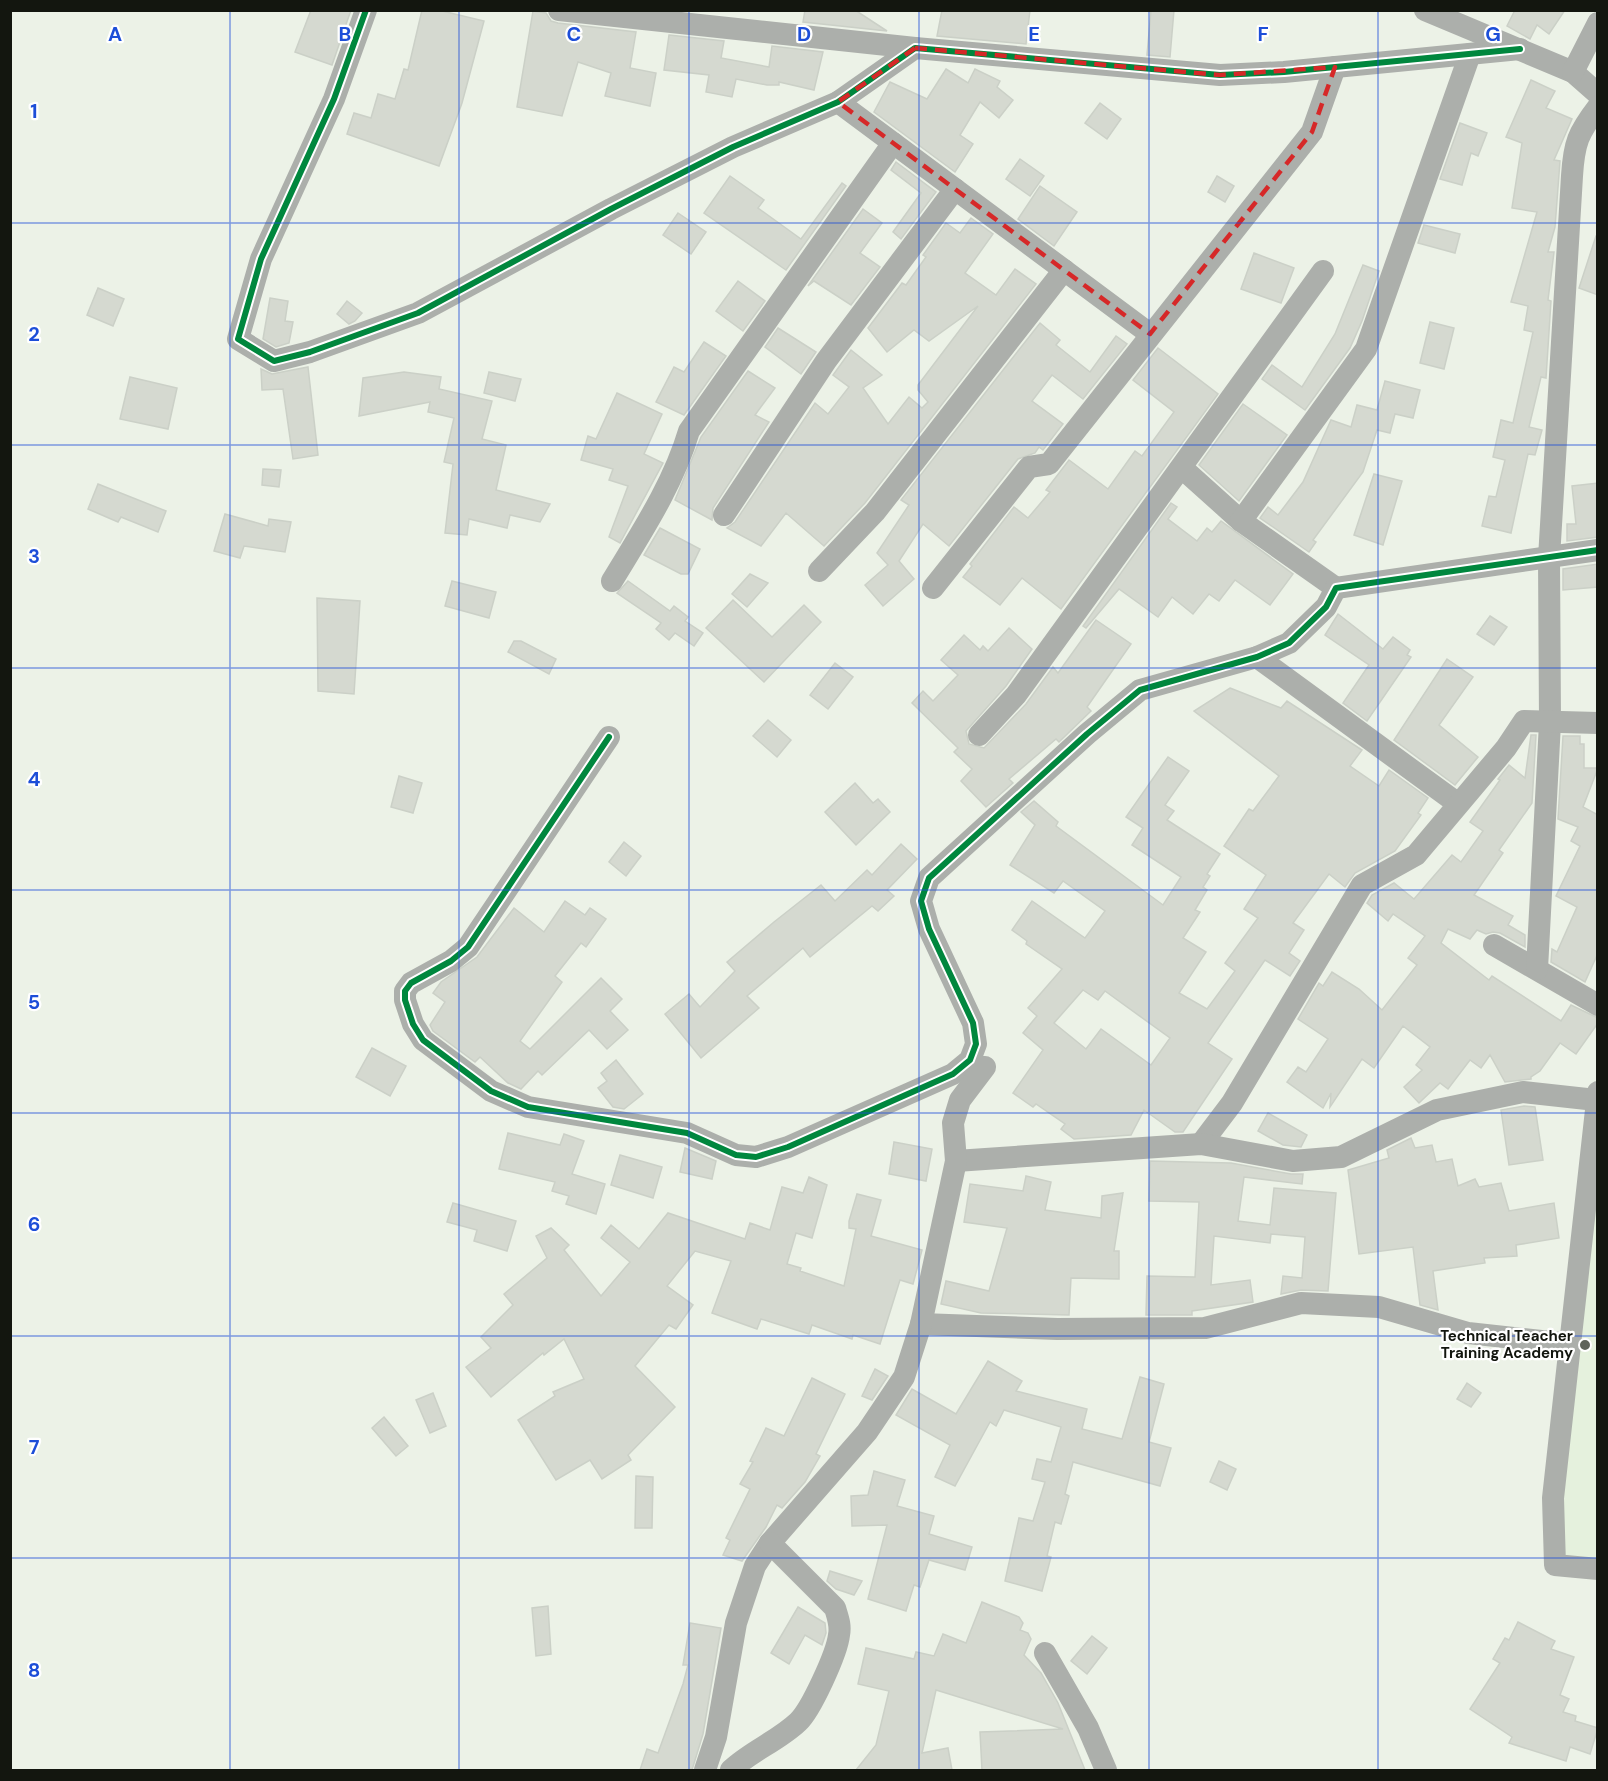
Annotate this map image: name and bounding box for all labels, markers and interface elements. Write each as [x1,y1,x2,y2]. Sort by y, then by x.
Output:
text: A [108,21,122,47]
text: B [339,21,351,47]
text: C [567,21,581,47]
text: D [797,21,811,47]
text: E [1028,21,1040,47]
text: F [1257,21,1269,47]
text: G [1485,21,1501,47]
text: 1 [30,98,38,124]
text: 2 [28,321,40,347]
text: 3 [28,543,40,569]
text: 4 [28,766,41,792]
text: 5 [28,989,40,1015]
text: 6 [28,1211,40,1237]
place label: Technical Teacher Training Academy [1440,1326,1573,1363]
marker: Technical Teacher Training Academy [1578,1338,1592,1352]
text: 7 [29,1434,40,1460]
text: 8 [28,1657,40,1683]

